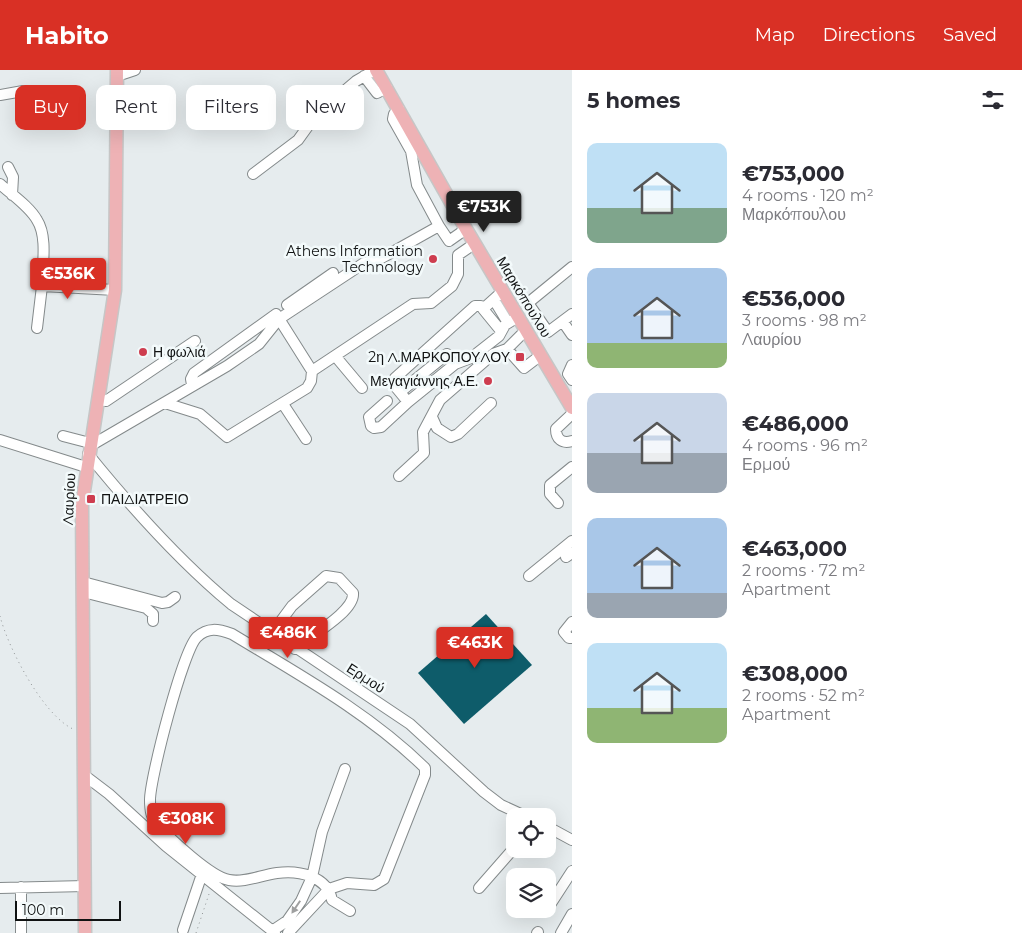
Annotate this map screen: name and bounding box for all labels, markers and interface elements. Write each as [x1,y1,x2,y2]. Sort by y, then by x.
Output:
text: Habito [25,21,109,50]
text: Map [755,24,795,46]
text: Directions [823,24,915,46]
text: Saved [943,24,997,46]
chip: Buy [15,85,86,130]
chip: Rent [96,85,176,130]
chip: Filters [186,85,276,130]
chip: New [286,85,364,130]
icon: filters [979,86,1007,114]
text: 5 homes [587,88,680,113]
text: €753,000 [742,161,845,186]
icon: home [627,163,687,223]
text: 4 rooms · 120 m² [742,186,874,205]
pin: €753K [449,190,519,233]
text: €753K [457,197,511,216]
text: Μαρκόπουλου [742,205,846,224]
place label: Athens Information Technology [286,242,423,276]
marker: Athens Information Technology [427,253,439,265]
street label: Μαρκόπουλου [493,253,555,341]
pin: €536K [33,258,103,300]
text: €536K [41,264,95,283]
text: €536,000 [742,286,845,311]
icon: home [627,288,687,348]
text: 3 rooms · 98 m² [742,311,867,330]
text: Λαυρίου [742,330,801,349]
place label: Η φωλιά [153,343,206,361]
marker: Η φωλιά [137,346,149,358]
place label: 2η Λ.ΜΑΡΚΟΠΟΥΛΟΥ [368,348,511,366]
marker: 2η Λ.ΜΑΡΚΟΠΟΥΛΟΥ [514,351,526,363]
place label: Μεγαγιάννης Α.Ε. [370,372,478,390]
marker: Μεγαγιάννης Α.Ε. [482,375,494,387]
text: €486,000 [742,411,849,436]
icon: home [627,413,687,473]
text: 4 rooms · 96 m² [742,436,868,455]
text: Ερμού [742,455,790,474]
street label: Λαυρίου [59,473,79,525]
place label: ΠΑΙΔΙΑΤΡΕΙΟ [101,490,189,508]
marker: ΠΑΙΔΙΑΤΡΕΙΟ [85,493,97,505]
text: €463,000 [742,536,847,561]
icon: home [627,538,687,598]
text: 2 rooms · 72 m² [742,561,865,580]
text: Apartment [742,580,831,599]
pin: €486K [253,616,323,659]
text: €486K [260,623,316,642]
pin: €463K [440,626,510,669]
text: €463K [447,633,503,652]
street label: Ερμού [343,659,389,697]
text: €308,000 [742,661,848,686]
icon: home [627,663,687,723]
text: 2 rooms · 52 m² [742,686,865,705]
text: Apartment [742,705,831,724]
pin: €308K [151,802,221,845]
map controls [506,808,556,918]
button: locate [506,808,556,858]
text: €308K [158,809,214,828]
button: layers [506,868,556,918]
scale bar [15,898,121,921]
one-way arrow [292,900,301,914]
text: 100 m [22,901,64,919]

